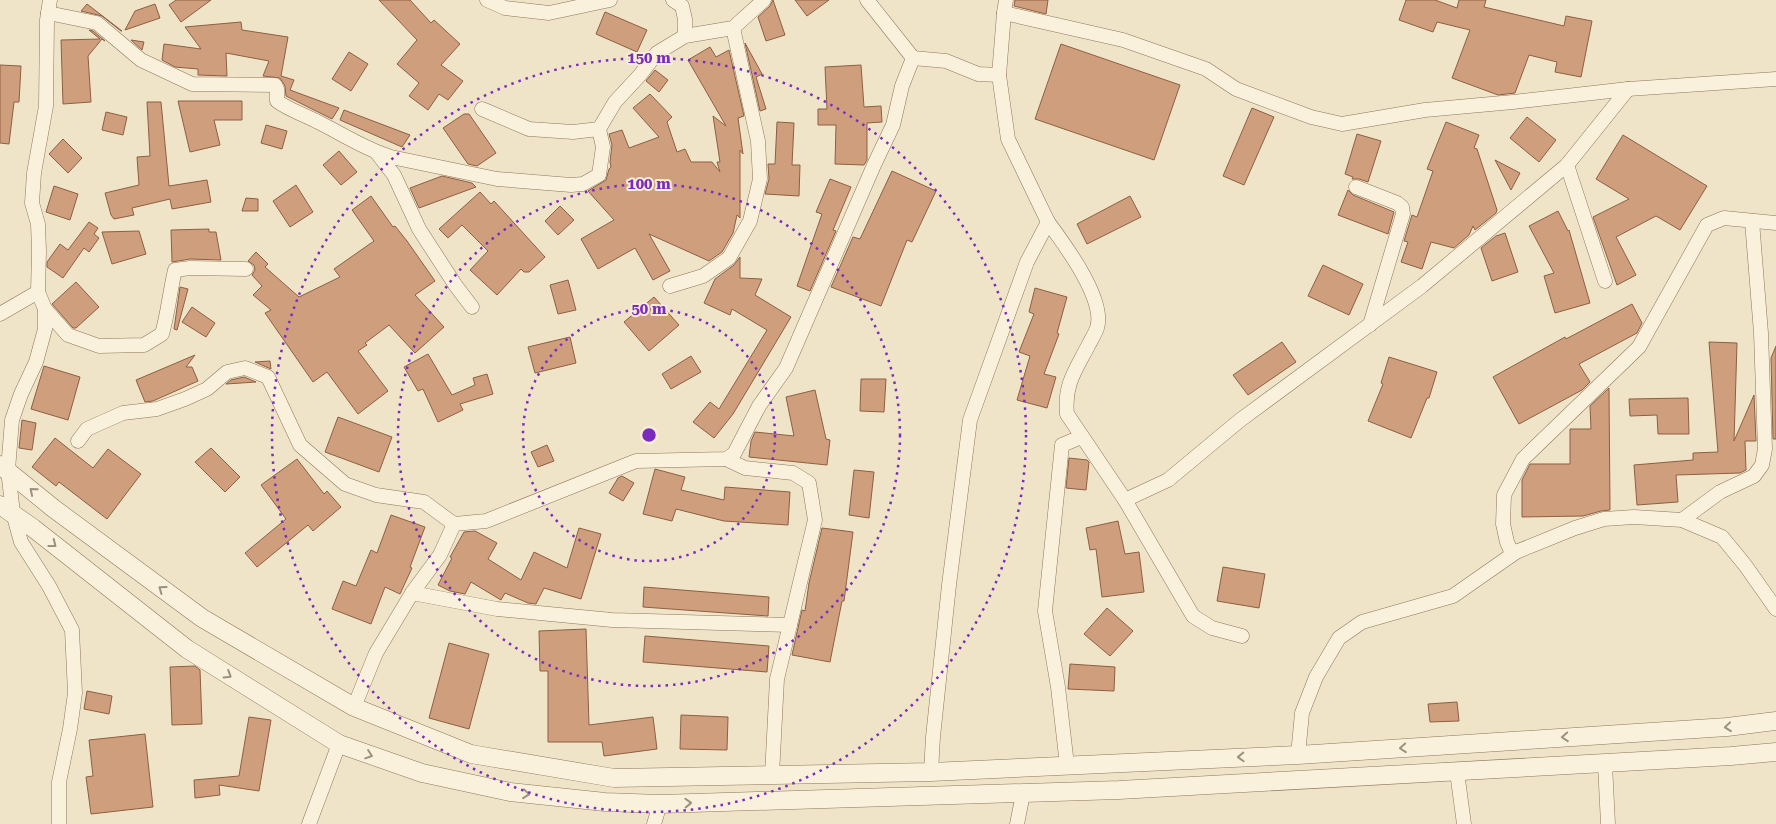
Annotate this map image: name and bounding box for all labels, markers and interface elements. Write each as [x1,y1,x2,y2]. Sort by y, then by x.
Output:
text: 150 m [627,49,671,67]
text: 100 m [627,175,671,193]
text: 50 m [631,300,667,318]
centre of rings [640,426,658,444]
one-way arrow [29,488,38,497]
one-way arrow [47,539,56,547]
one-way arrow [158,586,168,595]
one-way arrow [223,669,232,679]
one-way arrow [1723,721,1731,732]
one-way arrow [1561,732,1569,743]
one-way arrow [1399,742,1407,753]
one-way arrow [364,749,373,759]
one-way arrow [1237,752,1244,762]
one-way arrow [523,788,531,799]
one-way arrow [685,798,693,809]

